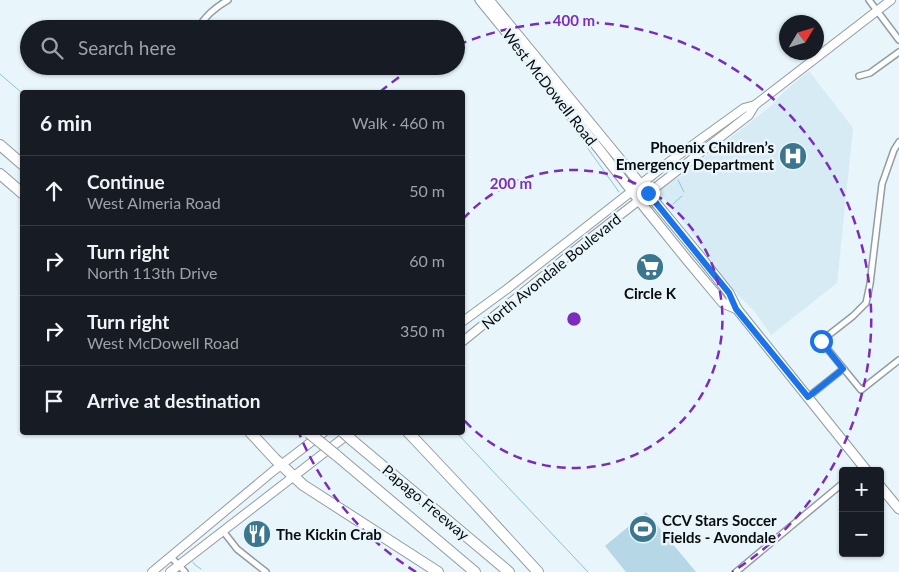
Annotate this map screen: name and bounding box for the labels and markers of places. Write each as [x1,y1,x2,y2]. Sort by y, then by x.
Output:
place label: Phoenix Children’s Emergency Department [616,138,774,173]
hospital icon: Phoenix Children’s Emergency Department [778,141,808,171]
supermarket icon: Circle K [635,252,665,282]
place label: Circle K [624,284,677,302]
centre of rings [565,310,583,328]
place label: CCV Stars Soccer Fields - Avondale [662,511,777,546]
sports icon: CCV Stars Soccer Fields - Avondale [628,514,658,544]
restaurant icon: The Kickin Crab [242,519,272,549]
place label: The Kickin Crab [276,525,382,543]

